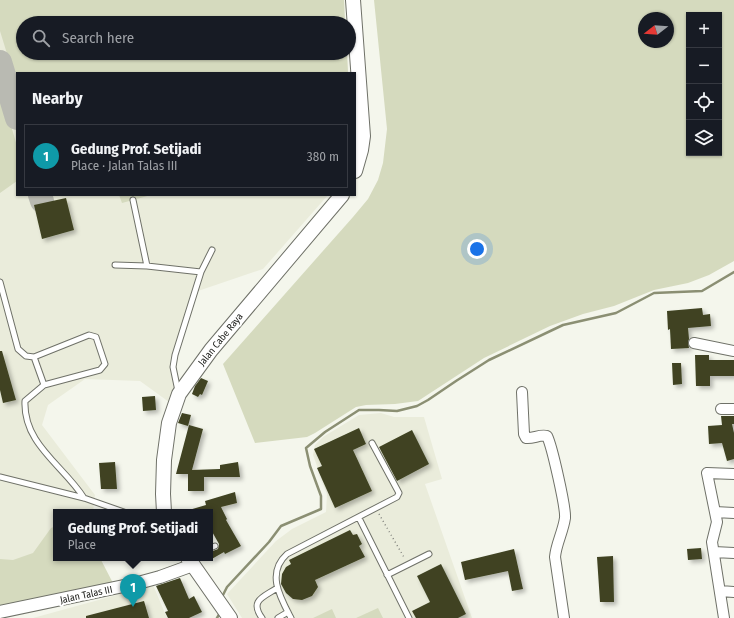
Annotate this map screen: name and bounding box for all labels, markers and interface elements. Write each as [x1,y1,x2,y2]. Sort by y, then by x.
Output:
north arrow [638,12,674,48]
map controls [686,12,722,156]
button: + [686,12,722,48]
search box [16,16,356,60]
icon: search [30,27,52,49]
text: Search here [62,29,134,47]
button: − [686,48,722,84]
button: locate [686,84,722,120]
text: Nearby [32,88,83,109]
button: layers [686,120,722,156]
text: Gedung Prof. Setijadi [71,140,202,158]
text: 1 [43,149,49,164]
text: 380 m [307,149,339,164]
text: Place · Jalan Talas III [71,158,178,173]
your location [467,239,487,259]
street label: Jalan Cabe Raya [196,311,246,368]
popup [53,509,213,561]
text: Gedung Prof. Setijadi [68,519,198,537]
text: Place [68,537,96,552]
pin: 1 [120,574,146,607]
street label: Jalan Talas III [59,584,114,606]

